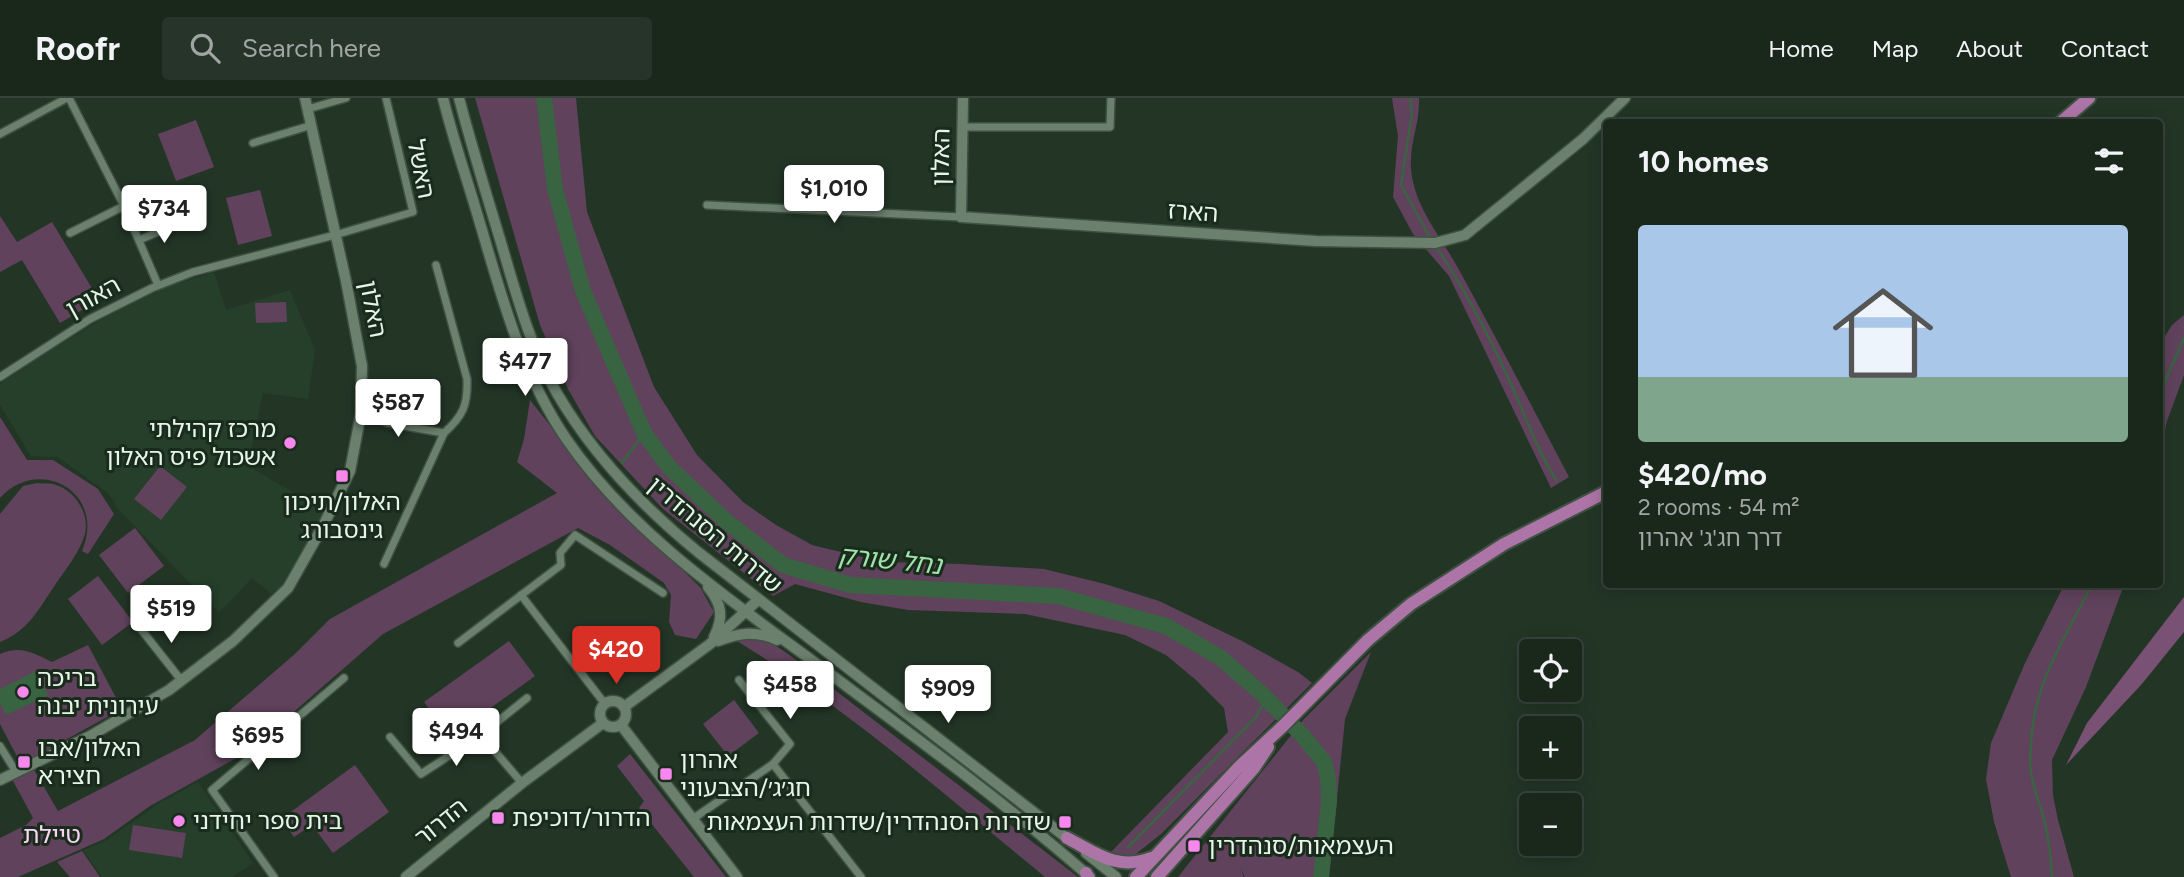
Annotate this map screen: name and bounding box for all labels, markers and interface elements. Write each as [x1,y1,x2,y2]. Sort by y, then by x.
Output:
search box [162,17,652,80]
text: Roofr [35,29,120,68]
icon: search [186,29,224,67]
text: Search here [242,32,381,64]
text: Home [1768,34,1834,63]
text: Map [1872,34,1918,63]
text: About [1956,34,2023,63]
text: Contact [2061,34,2149,63]
street label: האלון [925,128,956,186]
street label: האשל [402,137,441,201]
icon: filters [2090,142,2128,180]
text: 10 homes [1638,143,1769,180]
pin: $1,010 [777,166,891,225]
text: $1,010 [800,174,868,202]
pin: $734 [123,186,205,245]
text: $734 [138,194,190,222]
street label: הארז [1167,195,1219,228]
street label: האורן [61,270,125,323]
icon: home [1820,270,1946,396]
street label: האלון [354,278,393,340]
pin: $477 [484,338,566,398]
text: $477 [499,347,551,375]
pin: $587 [357,380,439,439]
text: $587 [372,388,424,416]
place label: מרכז קהילתי אשכול פיס האלון [106,414,276,471]
marker: מרכז קהילתי אשכול פיס האלון [282,435,298,451]
text: $420/mo [1638,456,1767,493]
marker: האלון/תיכון גינסבורג [334,468,350,484]
street label: שדרות הסנהדרין [642,470,788,599]
place label: האלון/תיכון גינסבורג [283,487,401,544]
text: 2 rooms · 54 m² [1638,493,1800,521]
text: דרך חג'ג' אהרון [1638,524,1782,552]
water label: נחל שורק [837,539,945,582]
pin: $519 [130,586,212,645]
text: $519 [146,594,196,622]
pin: $420 [575,626,657,686]
text: $420 [588,635,644,663]
map controls [1519,639,1582,856]
button: locate [1519,639,1582,702]
pin: $458 [749,662,831,721]
place label: בריכה עירונית יבנה [37,663,159,720]
pin: $909 [907,666,989,725]
text: $458 [763,670,817,698]
text: $909 [921,674,975,702]
marker: בריכה עירונית יבנה [15,684,31,700]
pin: $494 [415,708,497,768]
pin: $695 [217,712,299,772]
button: + [1519,716,1582,779]
text: $494 [428,717,484,745]
text: $695 [232,721,284,749]
place label: האלון/אבו חצירא [38,733,141,790]
place label: אהרון חג׳ג׳/הצבעוני [680,745,811,802]
marker: האלון/אבו חצירא [16,754,32,770]
marker: אהרון חג׳ג׳/הצבעוני [658,766,674,782]
street label: הדרור [409,792,473,852]
button: − [1519,793,1582,856]
place label: הדרור/דוכיפת [512,803,651,832]
place label: בית ספר יחידני [193,806,342,835]
place label: שדרות הסנהדרין/שדרות העצמאות [706,807,1051,836]
marker: הדרור/דוכיפת [490,810,506,826]
marker: בית ספר יחידני [171,813,187,829]
marker: שדרות הסנהדרין/שדרות העצמאות [1057,814,1073,830]
park label: טיילת [23,820,81,849]
place label: העצמאות/סנהדרין [1208,831,1394,860]
marker: העצמאות/סנהדרין [1186,838,1202,854]

